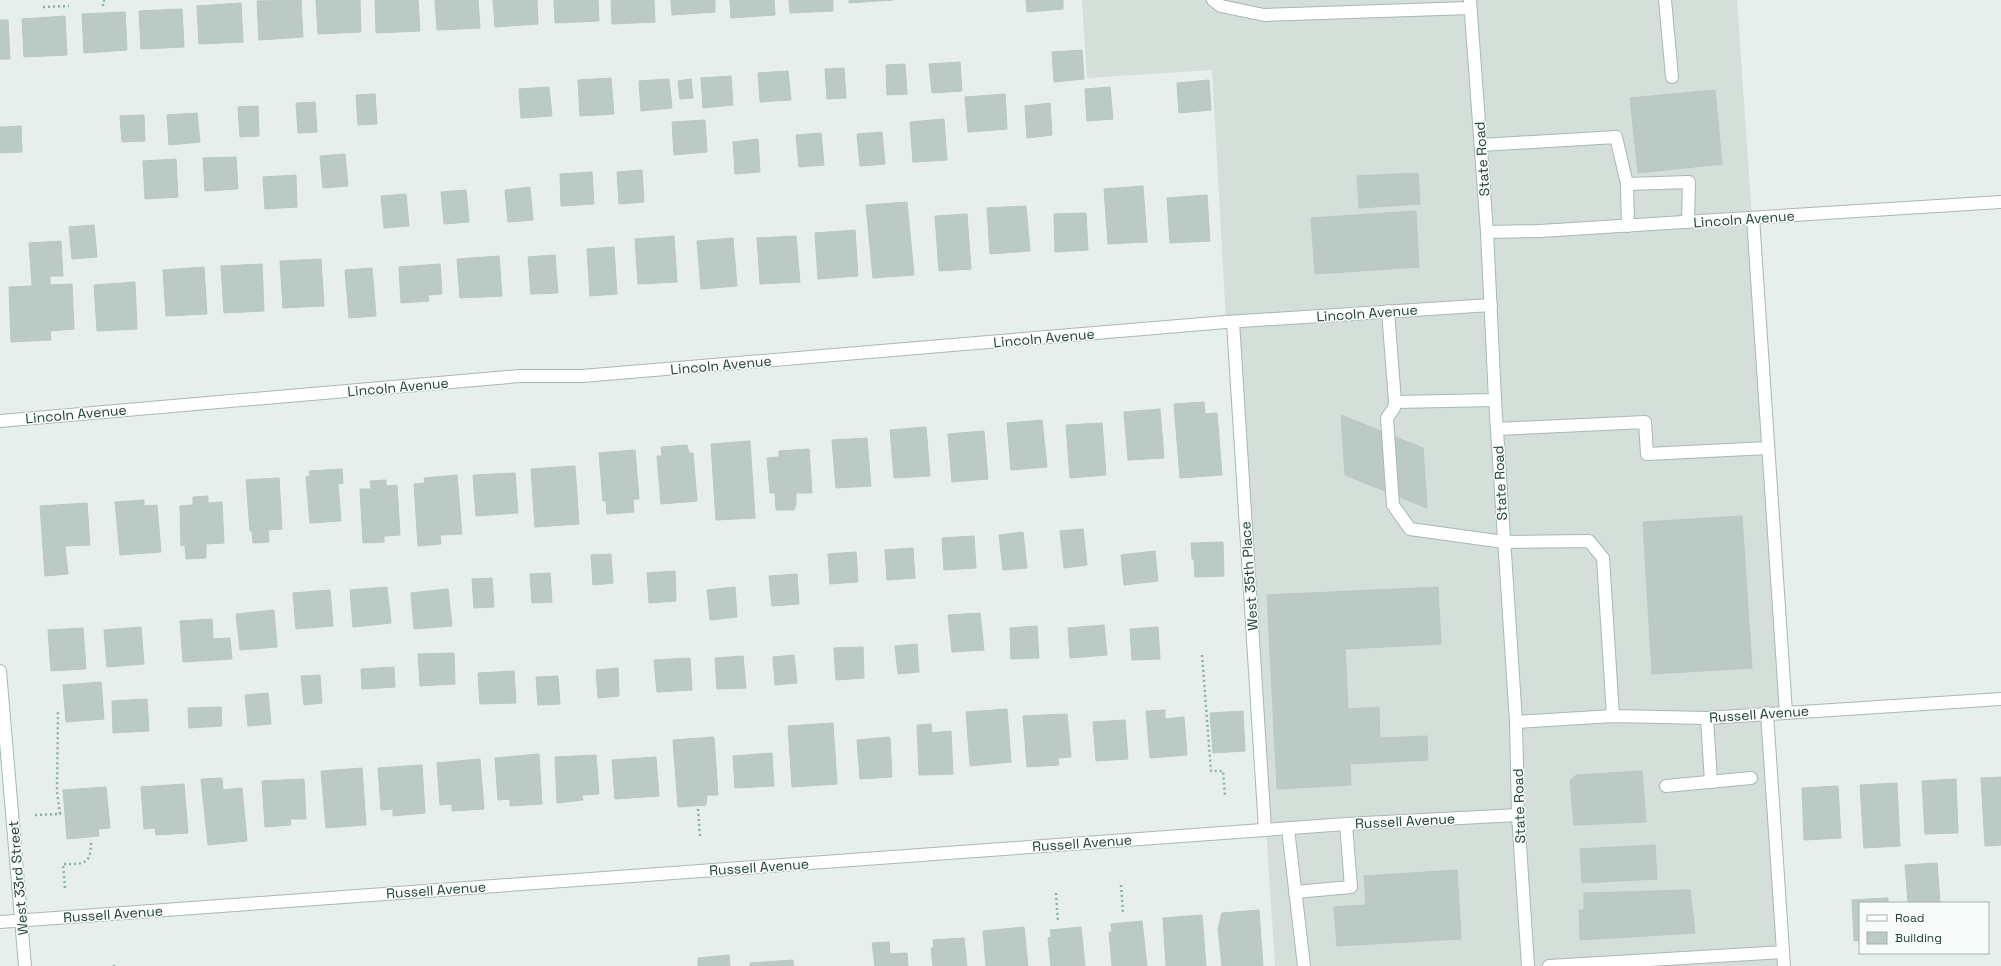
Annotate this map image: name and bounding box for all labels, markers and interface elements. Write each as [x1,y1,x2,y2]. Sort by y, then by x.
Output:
street label: State Road [1470,121,1494,197]
street label: Lincoln Avenue [1693,206,1795,232]
street label: Lincoln Avenue [1316,300,1418,326]
street label: Lincoln Avenue [993,325,1095,351]
street label: Lincoln Avenue [670,352,772,378]
street label: Lincoln Avenue [347,374,449,400]
street label: Lincoln Avenue [25,401,127,427]
street label: State Road [1489,445,1511,521]
street label: West 35th Place [1236,521,1262,631]
street label: Russell Avenue [1708,702,1810,726]
street label: State Road [1509,768,1529,844]
street label: Russell Avenue [1355,809,1455,833]
street label: West 33rd Street [4,820,32,936]
street label: Russell Avenue [1031,831,1133,855]
street label: Russell Avenue [708,855,810,879]
street label: Russell Avenue [385,878,487,902]
street label: Russell Avenue [62,902,164,926]
legend [1859,902,1989,954]
text: Road [1895,910,1924,926]
text: Building [1895,930,1942,946]

